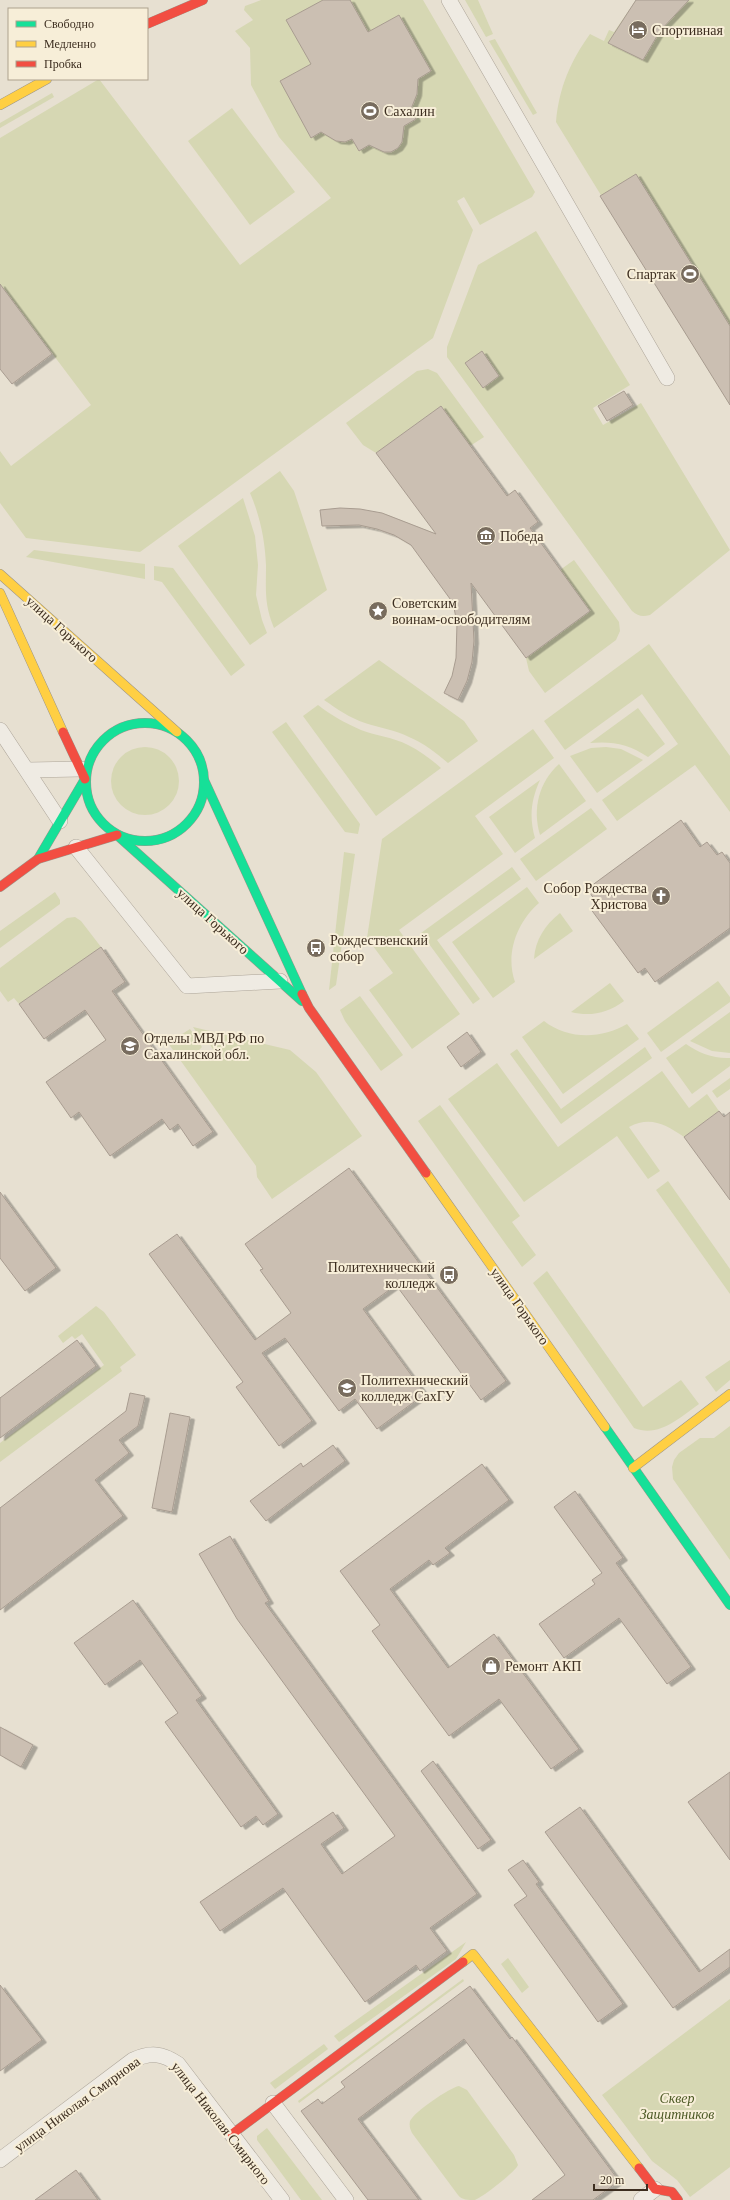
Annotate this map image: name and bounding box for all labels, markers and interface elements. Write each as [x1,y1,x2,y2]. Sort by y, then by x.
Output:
legend [8,8,148,80]
text: Свободно [44,17,94,31]
hotel icon: Спортивная [627,19,649,41]
place label: Спортивная [652,23,724,38]
text: Медленно [44,37,96,51]
text: Пробка [44,57,82,71]
sports icon: Сахалин [359,100,381,122]
place label: Сахалин [384,104,435,119]
sports icon: Спартак [679,263,701,285]
place label: Спартак [627,267,676,282]
museum icon: Победа [475,525,497,547]
place label: Победа [500,529,544,544]
street label: улица Горького [23,593,100,665]
place label: Советским воинам-освободителям [392,596,530,627]
place icon: Советским воинам-освободителям [367,600,389,622]
place label: Собор Рождества Христова [544,881,648,912]
street label: улица Горького [174,885,251,957]
church icon: Собор Рождества Христова [650,885,672,907]
place label: Рождественский собор [330,933,429,964]
bus stop icon: Рождественский собор [305,937,327,959]
place label: Отделы МВД РФ по Сахалинской обл. [144,1031,264,1062]
school or university icon: Отделы МВД РФ по Сахалинской обл. [119,1035,141,1057]
place label: Политехнический колледж [328,1260,436,1291]
bus stop icon: Политехнический колледж [438,1264,460,1286]
street label: улица Горького [487,1265,552,1348]
place label: Политехнический колледж СахГУ [361,1373,469,1404]
school or university icon: Политехнический колледж СахГУ [336,1377,358,1399]
shop icon: Ремонт АКП [480,1655,502,1677]
place label: Ремонт АКП [505,1659,581,1674]
street label: улица Николая Смирнова [12,2053,144,2155]
street label: улица Николая Смирного [168,2059,273,2188]
park label: Сквер Защитников [640,2091,714,2122]
scale bar [594,2166,647,2192]
text: 20 m [600,2173,625,2187]

